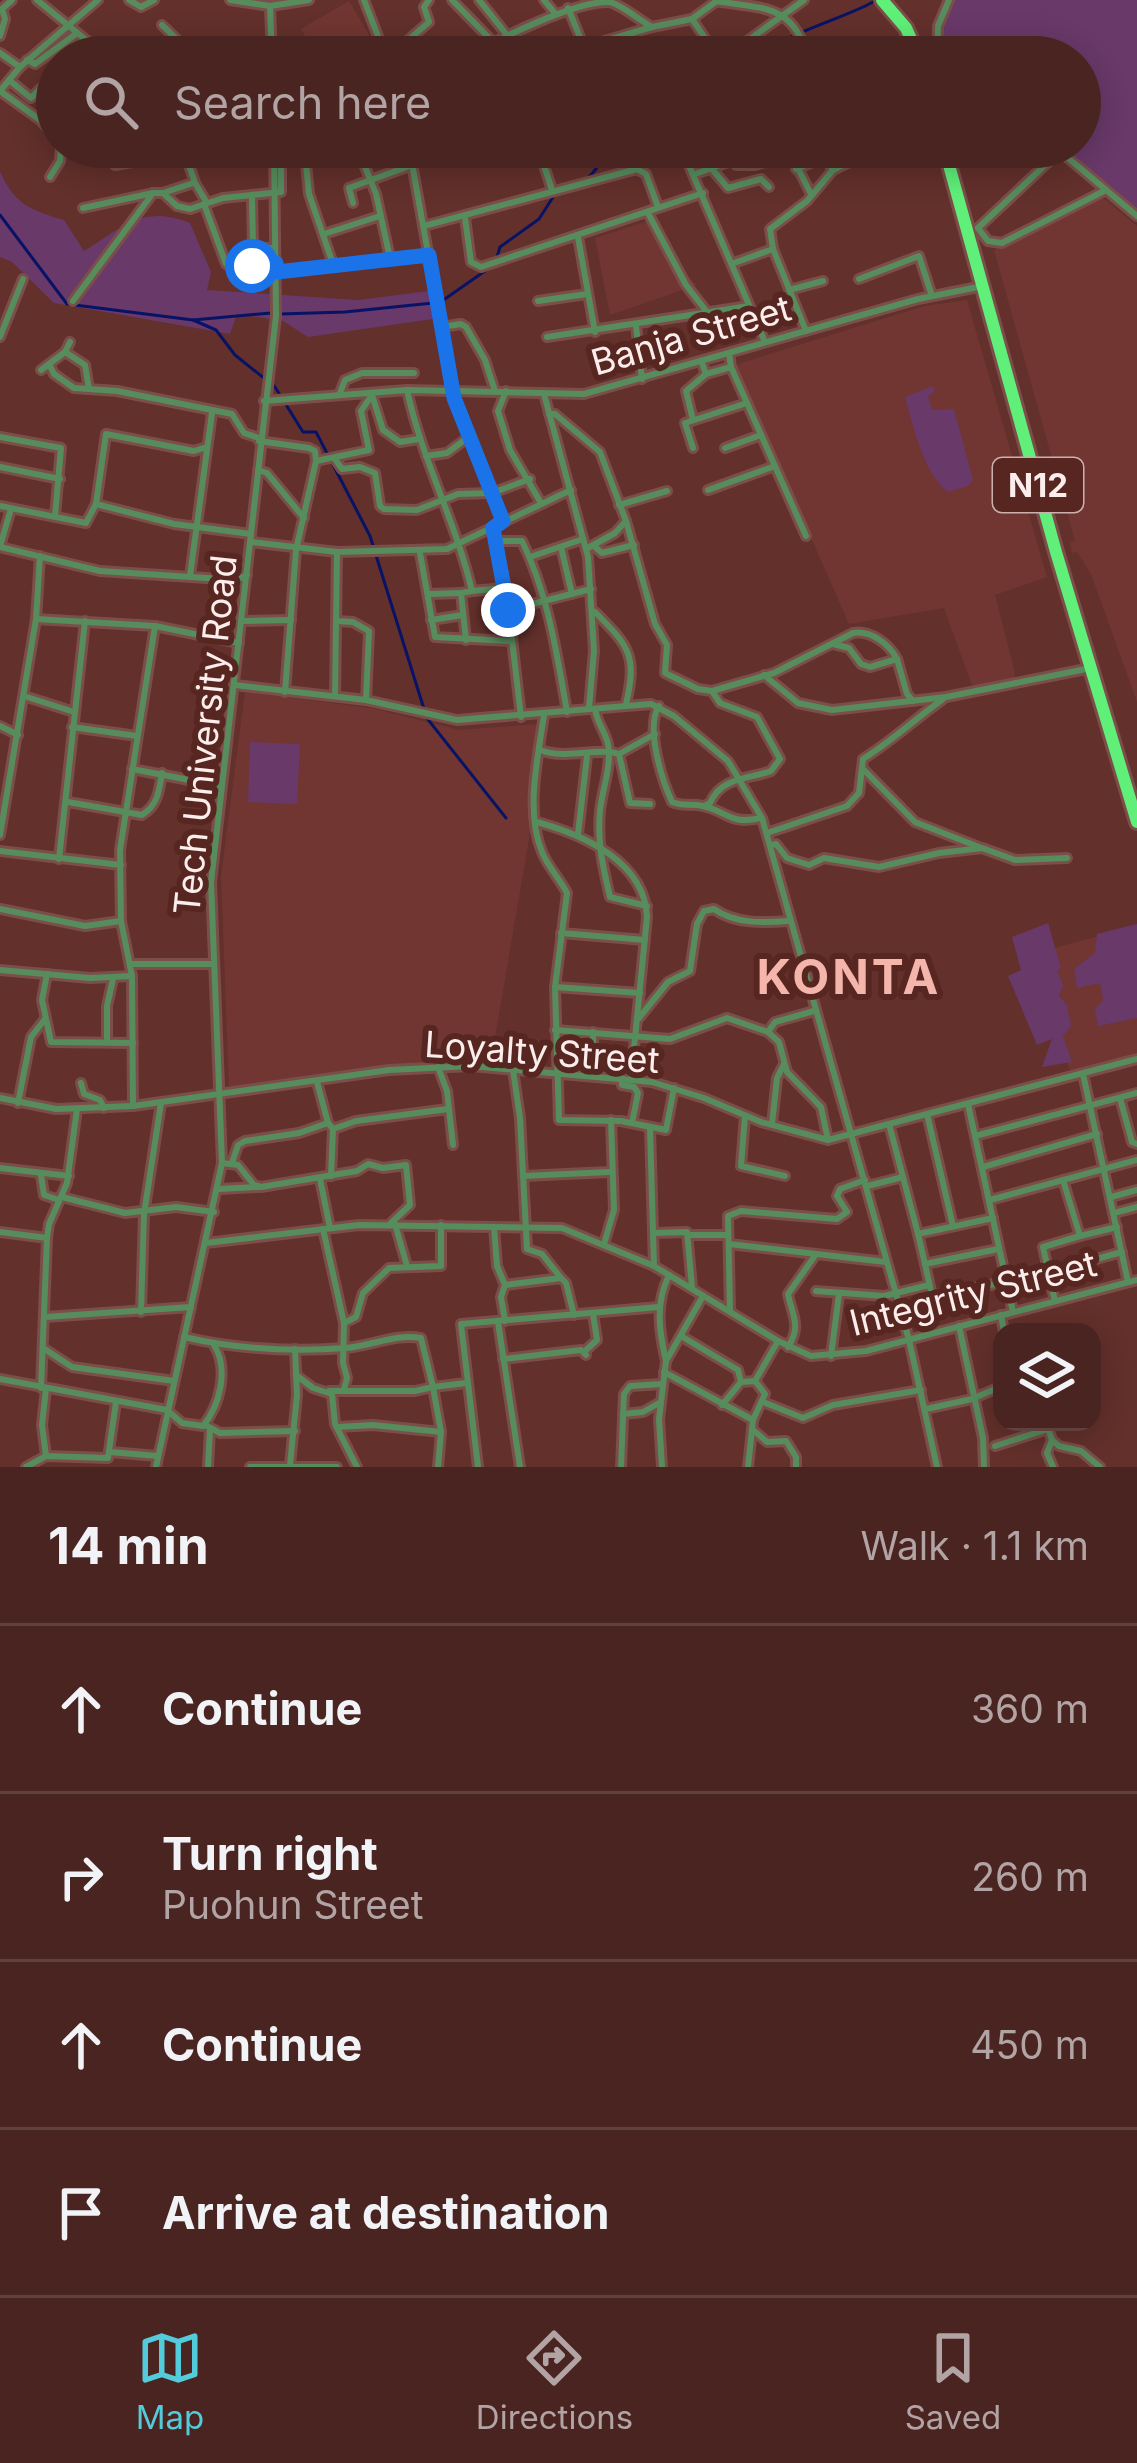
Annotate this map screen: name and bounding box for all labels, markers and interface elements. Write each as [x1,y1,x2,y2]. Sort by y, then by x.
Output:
search box [36,36,1101,168]
icon: search [78,69,144,135]
text: Search here [174,75,431,130]
route start [225,239,279,293]
street label: Banja Street [586,285,796,384]
road number: N12 [993,458,1083,512]
street label: Tech University Road [164,553,246,917]
route end [481,583,535,637]
district label: KONTA [757,947,941,1006]
street label: Loyalty Street [423,1022,661,1082]
street label: Integrity Street [845,1241,1101,1345]
map controls [993,1323,1101,1431]
button: layers [993,1323,1101,1431]
text: 14 min [48,1515,209,1576]
text: Walk · 1.1 km [861,1522,1089,1569]
icon: ahead [48,1676,114,1742]
text: Continue [162,1681,362,1736]
text: 360 m [971,1685,1089,1732]
text: Turn right [162,1826,378,1881]
icon: right [48,1844,114,1910]
text: 260 m [971,1853,1089,1900]
text: Puohun Street [162,1881,424,1928]
icon: ahead [48,2012,114,2078]
text: Continue [162,2017,362,2072]
text: 450 m [970,2021,1089,2068]
icon: arrive [48,2180,114,2246]
text: Arrive at destination [162,2185,609,2240]
tab: Map [136,2325,204,2437]
tab: Directions [476,2325,633,2437]
tab: Saved [905,2325,1001,2437]

